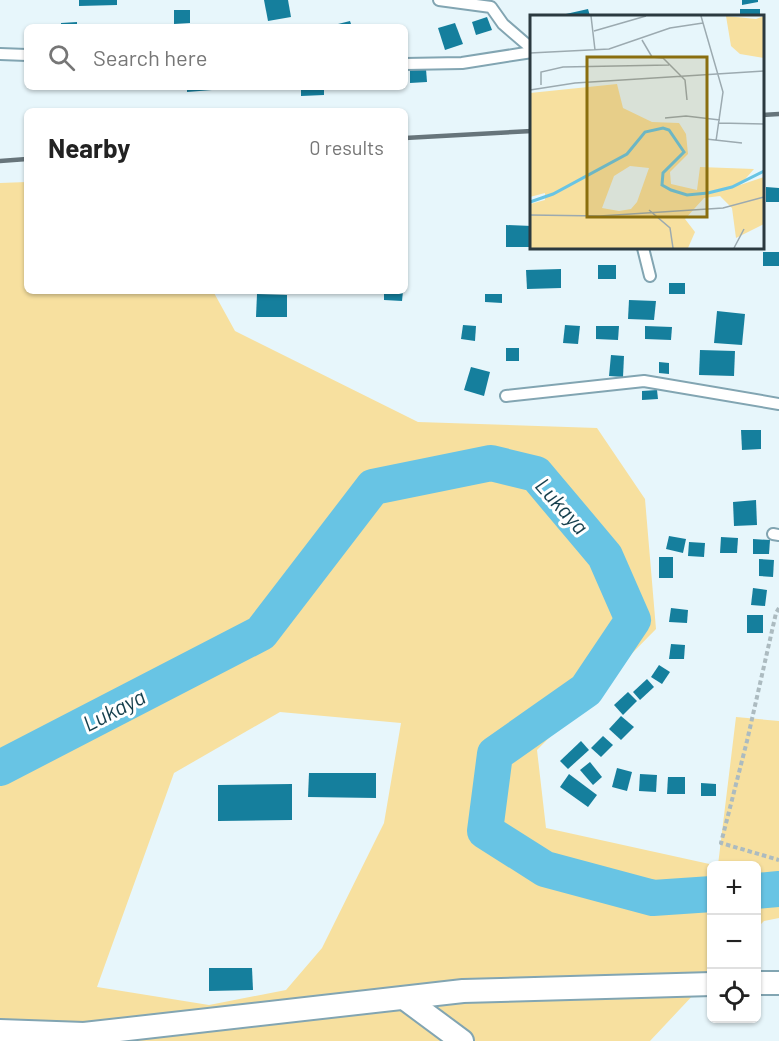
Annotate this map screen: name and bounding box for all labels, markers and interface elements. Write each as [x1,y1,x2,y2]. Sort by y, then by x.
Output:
inset map [530,15,764,249]
search box [24,24,408,90]
icon: search [45,41,78,74]
text: Search here [93,44,207,70]
text: Nearby [48,132,130,163]
text: 0 results [309,135,384,159]
water label: Lukaya [531,472,595,539]
water label: Lukaya [78,682,149,736]
map controls [707,861,761,1023]
button: + [707,861,761,915]
button: − [707,915,761,969]
button: locate [707,969,761,1023]

